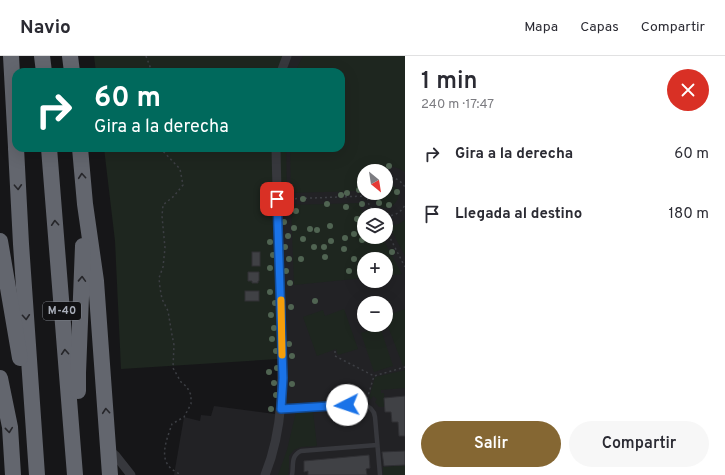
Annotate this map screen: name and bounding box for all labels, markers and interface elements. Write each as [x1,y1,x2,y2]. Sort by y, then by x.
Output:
text: Navio [20,16,71,40]
text: Mapa [524,19,558,36]
text: Capas [580,19,619,36]
text: Compartir [641,19,705,36]
text: 1 min [421,67,478,97]
button: close [667,69,709,111]
text: 60 m [94,81,161,117]
icon: right [28,84,80,136]
text: 240 m · 17:47 [421,97,494,113]
text: Gira a la derecha [94,116,229,139]
icon: right [421,143,443,165]
text: Gira a la derecha [455,145,573,164]
text: 60 m [674,145,709,164]
north arrow [357,164,393,200]
map controls [357,164,393,332]
one-way arrow [78,173,87,179]
pin [260,182,294,216]
one-way arrow [14,184,22,190]
icon: arrive [266,188,288,210]
icon: arrive [421,203,443,225]
text: Llegada al destino [455,205,582,224]
text: 180 m [669,205,709,224]
button: layers [357,208,393,244]
one-way arrow [51,220,60,226]
button: + [357,252,393,288]
one-way arrow [78,276,86,282]
button: − [357,296,393,332]
road number: M-40 [43,302,81,320]
one-way arrow [22,314,31,320]
one-way arrow [61,349,70,355]
position arrow [326,384,368,426]
one-way arrow [101,408,110,414]
button: Salir [421,421,561,467]
button: Compartir [569,421,709,467]
one-way arrow [5,427,14,433]

